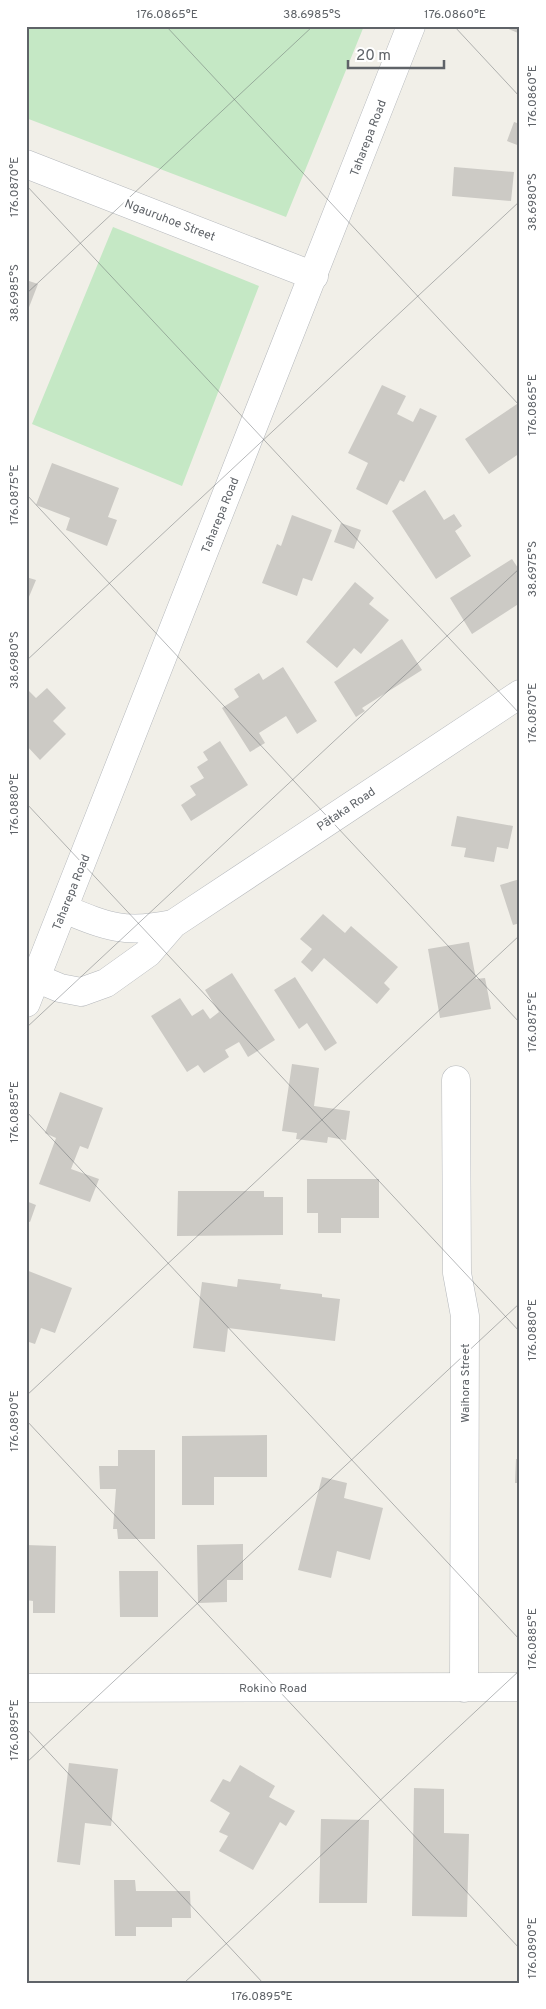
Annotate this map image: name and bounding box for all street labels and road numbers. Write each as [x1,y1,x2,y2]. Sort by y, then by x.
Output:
street label: Taharepa Road [347,98,391,179]
street label: Ngauruhoe Street [122,196,217,246]
street label: Taharepa Road [198,475,243,556]
street label: Pātaka Road [314,784,379,835]
street label: Taharepa Road [49,852,94,933]
street label: Waihora Street [458,1343,474,1423]
street label: Rokino Road [239,1681,307,1697]

